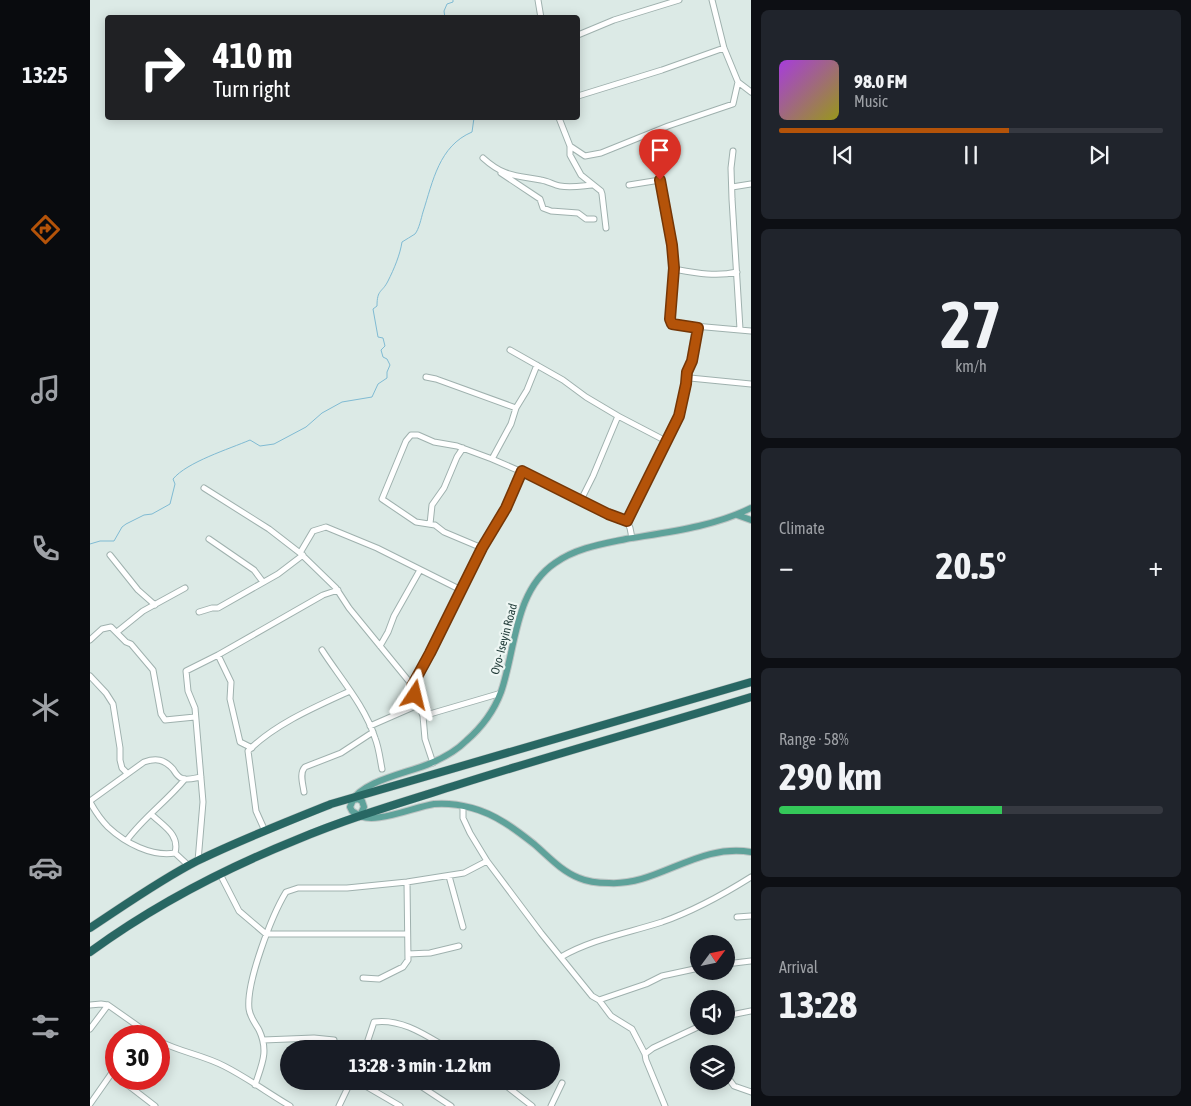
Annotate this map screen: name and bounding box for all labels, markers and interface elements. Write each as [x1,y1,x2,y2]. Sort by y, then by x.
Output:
icon: right [130,35,195,100]
text: 410 m [213,35,292,75]
text: 13:25 [22,62,68,88]
text: 98.0 FM [854,70,907,92]
text: Turn right [213,76,290,102]
text: Music [854,92,888,110]
pin [639,129,681,180]
icon: arrive [646,136,674,164]
icon: previous [829,141,857,169]
icon: pause [957,141,985,169]
icon: next [1085,141,1113,169]
icon: directions [28,212,63,247]
text: 27 [940,287,1002,362]
text: km/h [955,357,987,375]
icon: music [28,372,63,407]
text: Climate [779,519,825,537]
icon: phone [28,531,63,566]
text: 20.5° [936,544,1006,587]
text: − [779,550,794,582]
text: + [1148,550,1163,582]
street label: Oyo- Iseyin Road [488,602,520,676]
position arrow [388,668,440,720]
icon: climate [28,690,63,725]
text: Range · 58% [779,730,849,748]
text: 290 km [779,755,882,798]
icon: car [28,850,63,885]
north arrow [690,935,735,980]
map controls [690,935,735,1090]
text: Arrival [779,958,818,976]
text: 13:28 [779,983,857,1026]
button: sound [690,990,735,1035]
icon: filters [28,1009,63,1044]
speed limit sign: 30 [105,1025,170,1090]
button: layers [690,1045,735,1090]
text: 13:28 · 3 min · 1.2 km [349,1054,491,1076]

